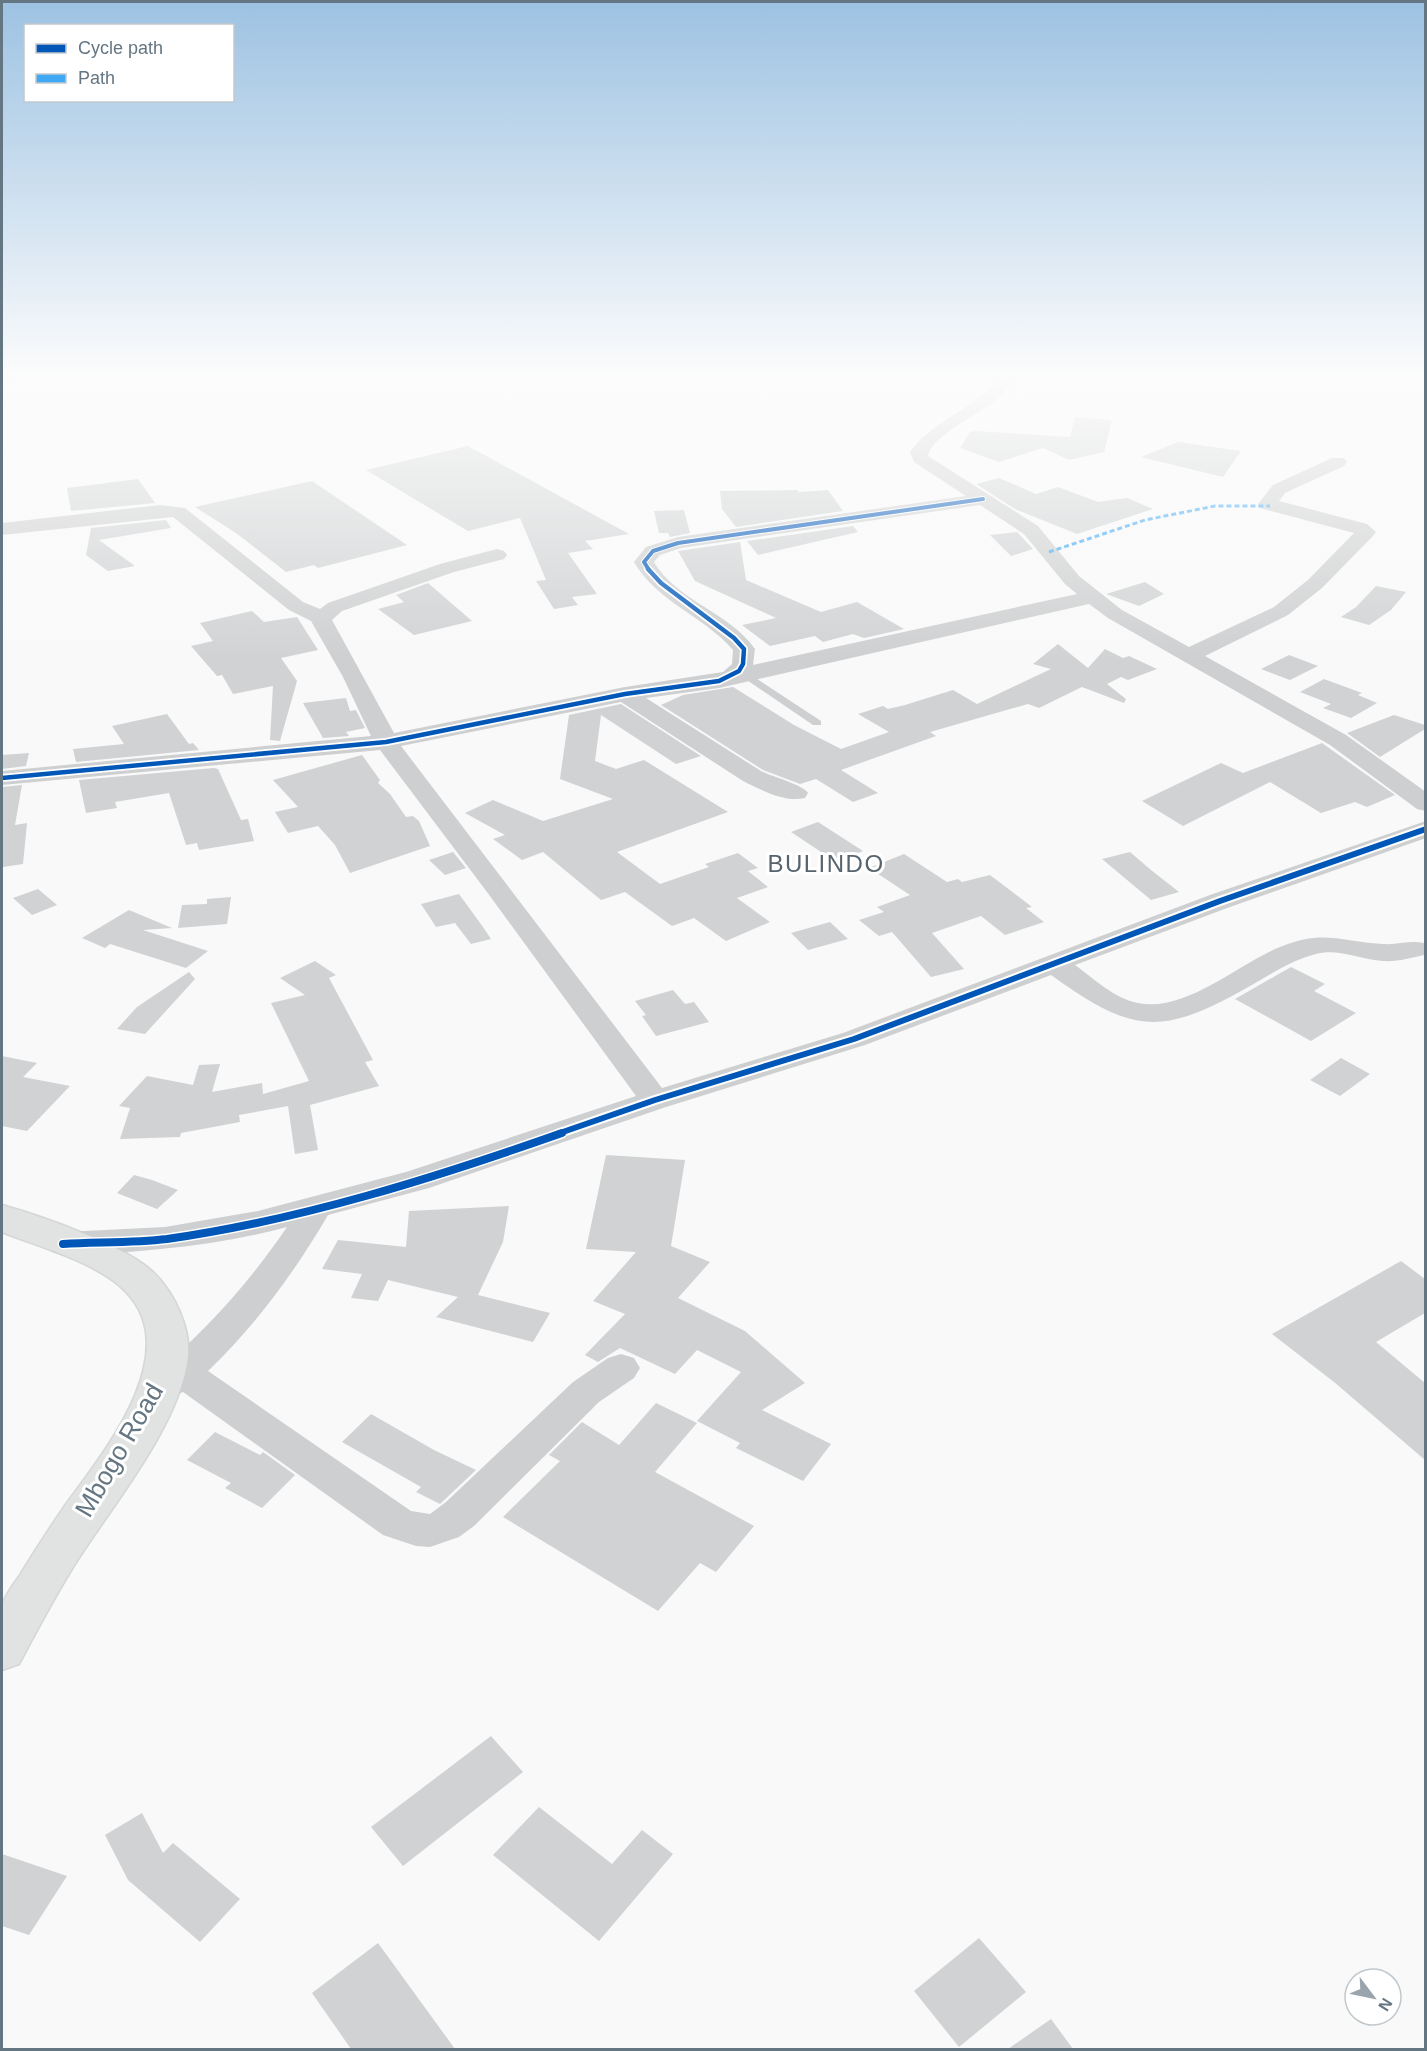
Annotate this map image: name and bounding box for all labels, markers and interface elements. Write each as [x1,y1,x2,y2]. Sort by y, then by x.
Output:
legend [24,24,234,102]
text: Cycle path [78,38,163,58]
text: Path [78,68,115,88]
district label: BULINDO [767,850,885,877]
street label: Mbogo Road [69,1378,169,1522]
north arrow [1343,1967,1403,2027]
text: N [1375,1995,1396,2014]

